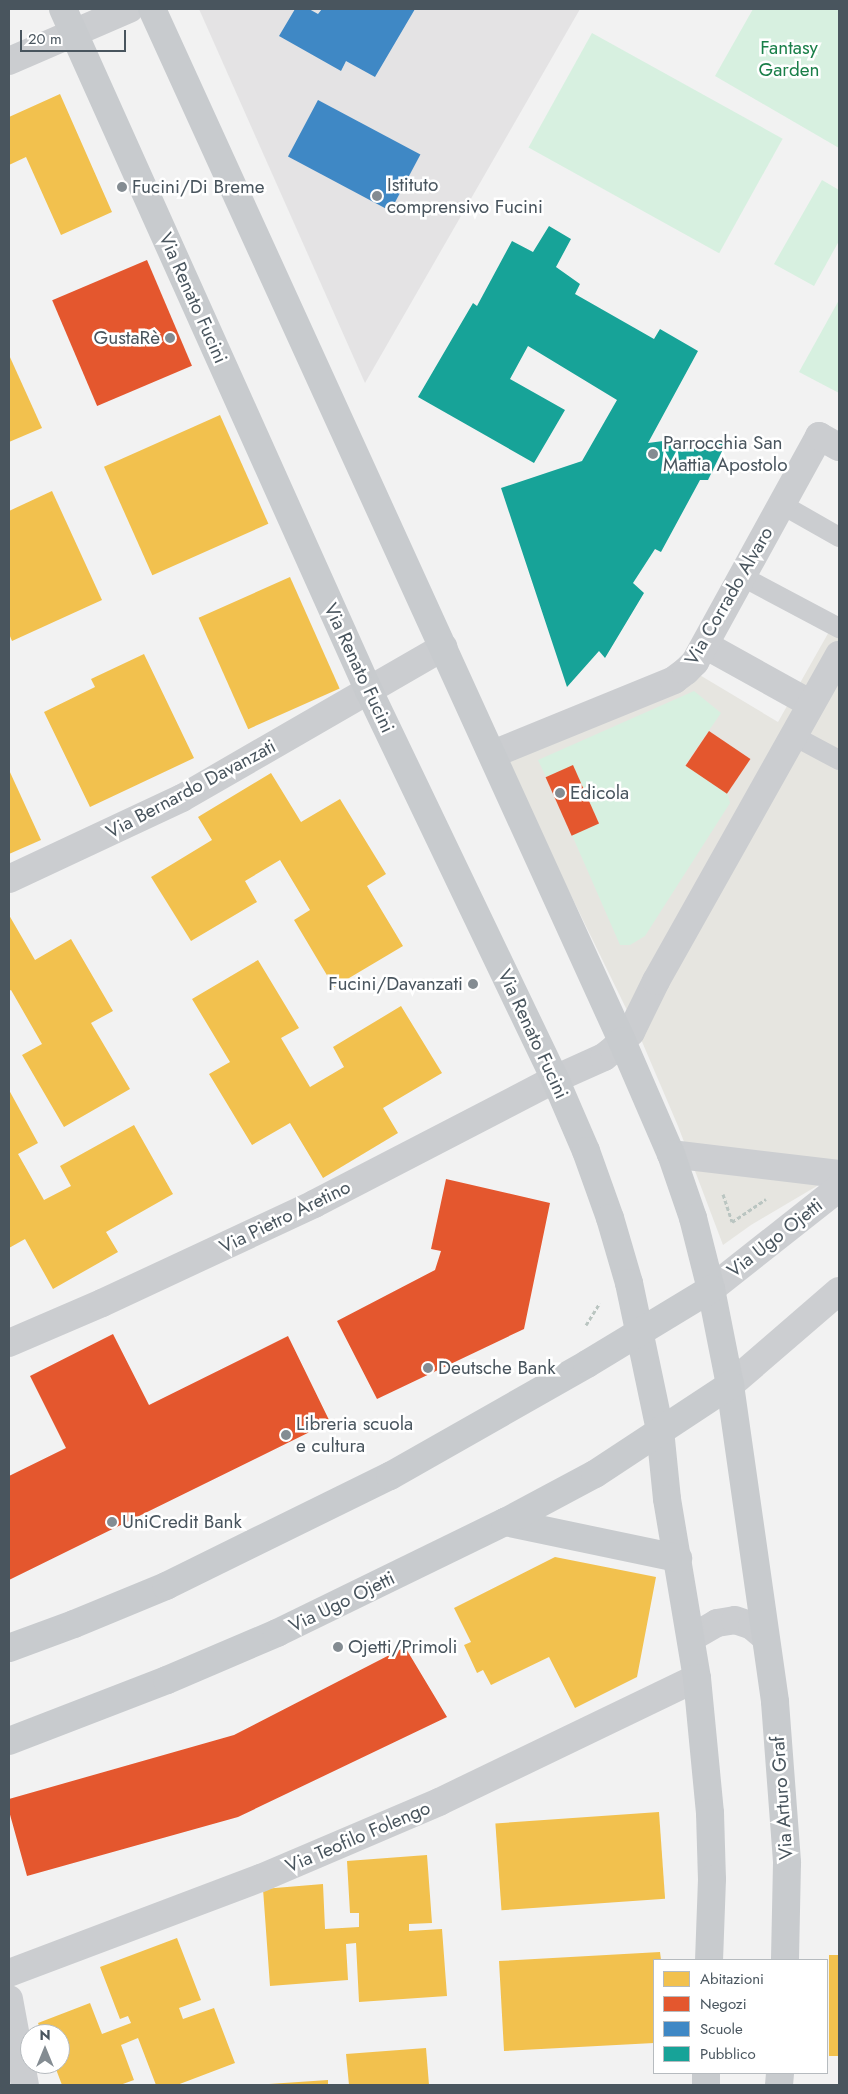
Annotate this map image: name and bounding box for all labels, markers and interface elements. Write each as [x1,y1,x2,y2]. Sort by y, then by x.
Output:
scale bar [22,20,129,52]
text: 20 m [28,28,62,50]
park label: Fantasy Garden [759,37,819,81]
place label: Istituto comprensivo Fucini [387,174,543,218]
place label: Fucini/Di Breme [132,176,265,198]
marker: Fucini/Di Breme [116,181,128,193]
marker: Istituto comprensivo Fucini [371,190,383,202]
street label: Via Renato Fucini [154,229,232,367]
place label: GustaRè [94,327,160,349]
marker: GustaRè [164,332,176,344]
place label: Parrocchia San Mattia Apostolo [663,432,788,476]
marker: Parrocchia San Mattia Apostolo [647,448,659,460]
street label: Via Corrado Alvaro [680,523,778,669]
street label: Via Renato Fucini [319,600,399,736]
street label: Via Bernardo Davanzati [102,735,280,843]
place label: Edicola [570,782,629,804]
marker: Edicola [554,787,566,799]
street label: Via Renato Fucini [493,966,573,1102]
place label: Fucini/Davanzati [328,973,463,995]
marker: Fucini/Davanzati [467,978,479,990]
street label: Via Pietro Aretino [216,1175,354,1259]
street label: Via Ugo Ojetti [723,1194,827,1282]
place label: Deutsche Bank [438,1357,556,1379]
marker: Deutsche Bank [422,1362,434,1374]
place label: Libreria scuola e cultura [296,1413,413,1457]
marker: Libreria scuola e cultura [280,1429,292,1441]
place label: UniCredit Bank [122,1511,242,1533]
marker: UniCredit Bank [106,1516,118,1528]
street label: Via Ugo Ojetti [285,1567,399,1637]
place label: Ojetti/Primoli [348,1636,457,1658]
marker: Ojetti/Primoli [332,1641,344,1653]
street label: Via Arturo Graf [766,1735,798,1861]
street label: Via Teofilo Folengo [282,1796,434,1878]
legend [653,1959,828,2074]
text: Abitazioni [700,1968,764,1990]
text: Negozi [700,1993,747,2015]
text: Scuole [700,2018,743,2040]
north arrow [20,2024,70,2074]
text: N [39,2025,51,2045]
text: Pubblico [700,2043,756,2065]

